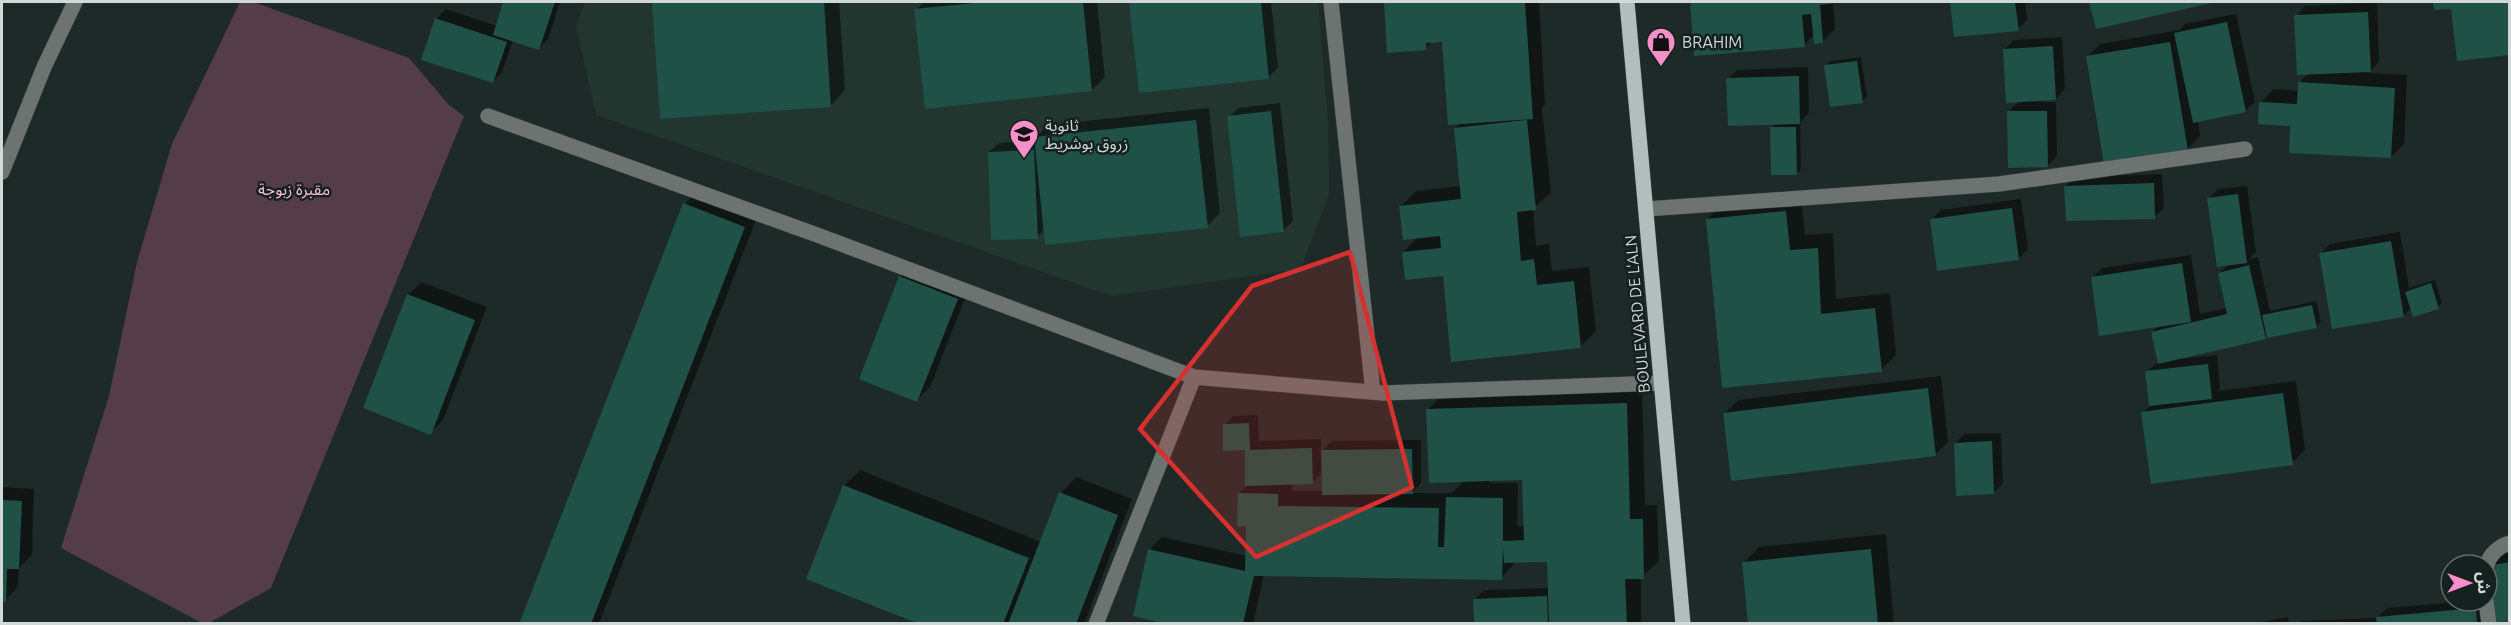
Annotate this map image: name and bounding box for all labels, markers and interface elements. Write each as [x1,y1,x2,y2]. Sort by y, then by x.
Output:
shop icon: BRAHIM [1645,26,1677,68]
place label: BRAHIM [1682,33,1742,51]
place label: ثانوية زروق بوشريط [1045,116,1128,153]
school or university icon: ثانوية زروق بوشريط [1008,118,1040,160]
park label: مقبرة زبوجة [258,180,330,199]
street label: BOULEVARD DE L'ALN [1621,234,1653,394]
north arrow [2439,553,2499,613]
text: ش [2474,572,2493,594]

